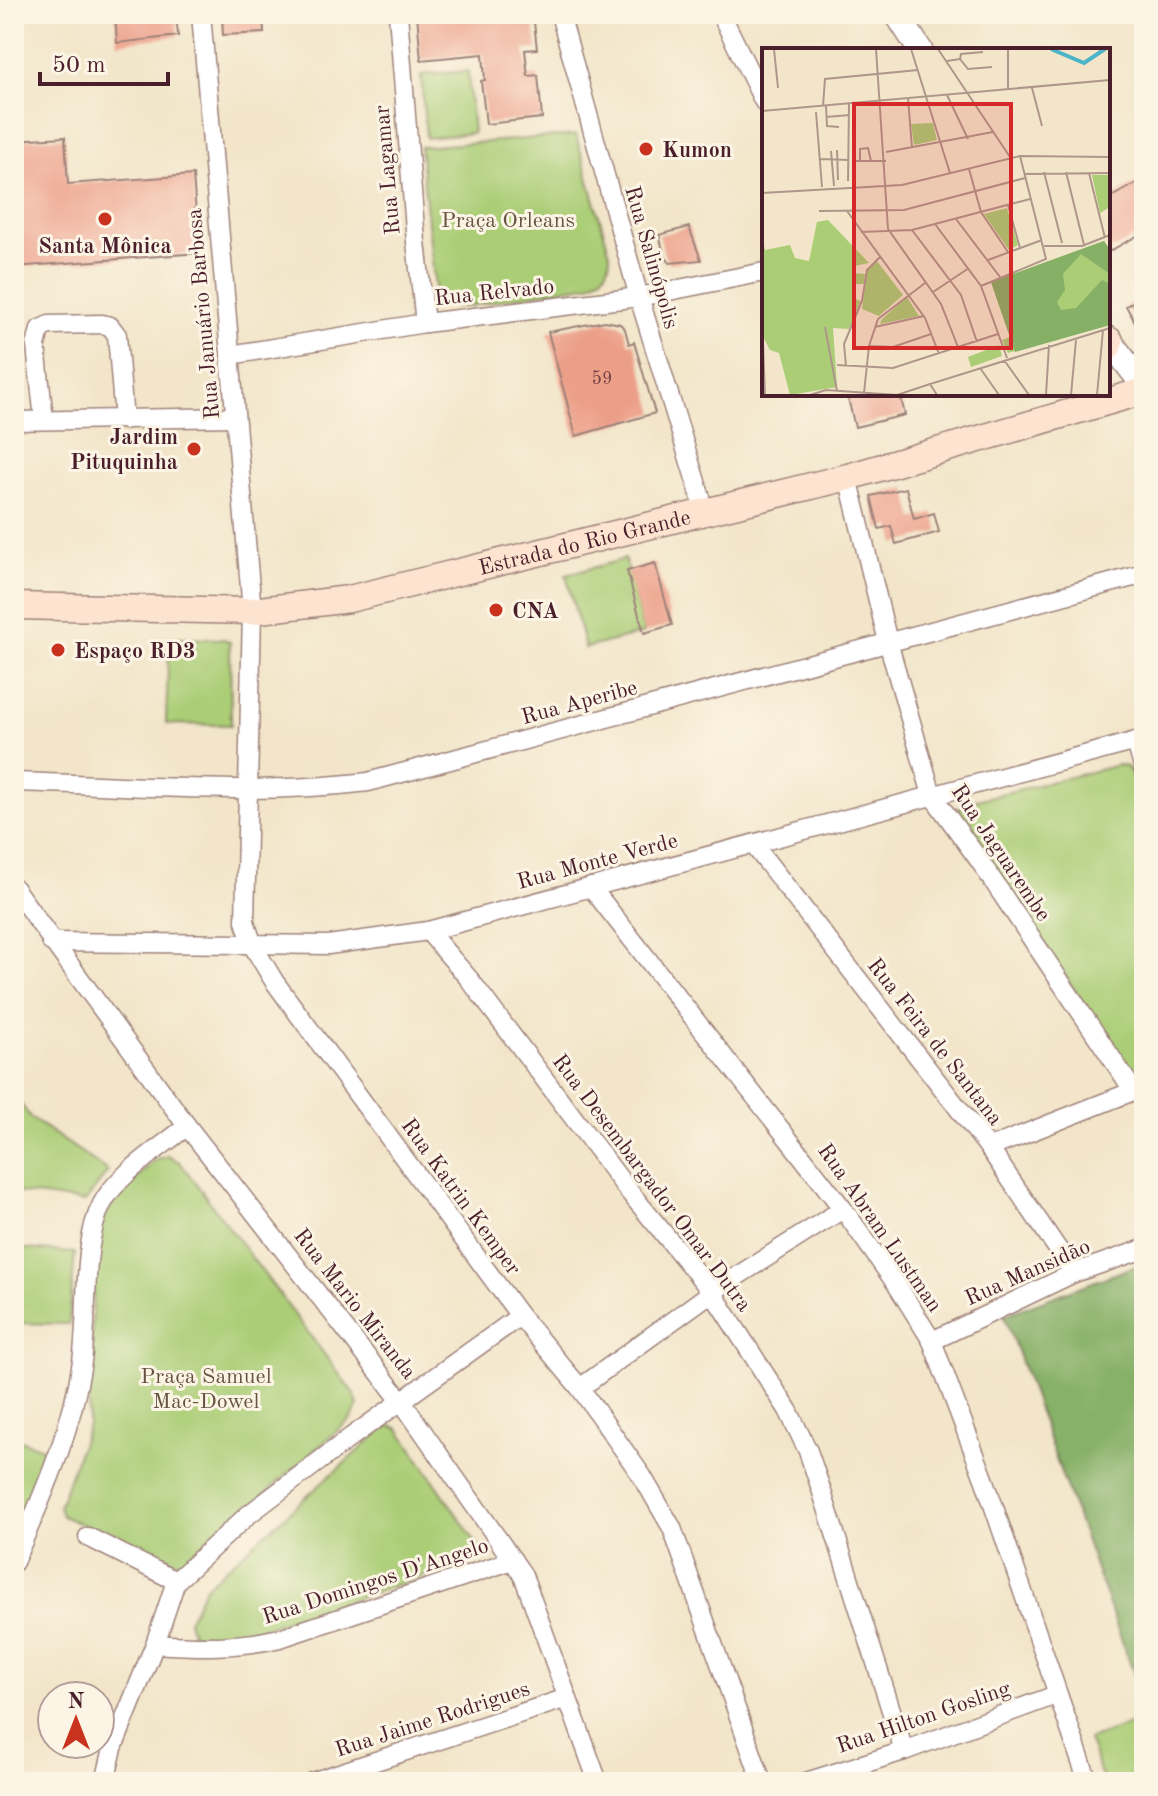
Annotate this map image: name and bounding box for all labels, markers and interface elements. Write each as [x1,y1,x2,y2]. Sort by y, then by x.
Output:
scale bar [40,36,168,86]
inset map [762,48,1110,396]
text: 50 m [52,54,106,78]
street label: Rua Lagamar [371,104,405,236]
marker: Kumon [637,140,655,158]
place label: Kumon [662,140,732,162]
street label: Rua Salinópolis [620,184,682,331]
street label: Rua Januário Barbosa [184,207,224,420]
marker: Santa Mônica [96,210,114,228]
park label: Praça Orleans [441,210,575,232]
place label: Santa Mônica [38,236,172,258]
street label: Rua Relvado [433,276,555,310]
house number: 59 [592,370,612,388]
place label: Jardim Pituquinha [70,427,178,474]
marker: Jardim Pituquinha [185,440,203,458]
street label: Estrada do Rio Grande [476,507,693,580]
marker: CNA [487,601,505,619]
place label: CNA [512,601,559,623]
marker: Espaço RD3 [49,641,67,659]
place label: Espaço RD3 [74,641,195,663]
street label: Rua Aperibe [519,677,640,729]
street label: Rua Jaguarembe [947,781,1054,925]
street label: Rua Monte Verde [515,830,680,894]
street label: Rua Feira de Santana [863,955,1006,1130]
street label: Rua Desembargador Omar Dutra [548,1050,755,1316]
street label: Rua Katrin Kemper [396,1115,524,1279]
street label: Rua Abram Lustman [813,1140,946,1316]
street label: Rua Mario Miranda [289,1225,420,1384]
street label: Rua Mansidão [962,1235,1094,1310]
park label: Praça Samuel Mac-Dowel [140,1366,272,1413]
street label: Rua Domingos D'Angelo [260,1535,491,1629]
street label: Rua Jaime Rodrigues [333,1678,533,1762]
street label: Rua Hilton Gosling [834,1678,1014,1758]
north arrow [36,1680,116,1760]
text: N [68,1691,85,1713]

